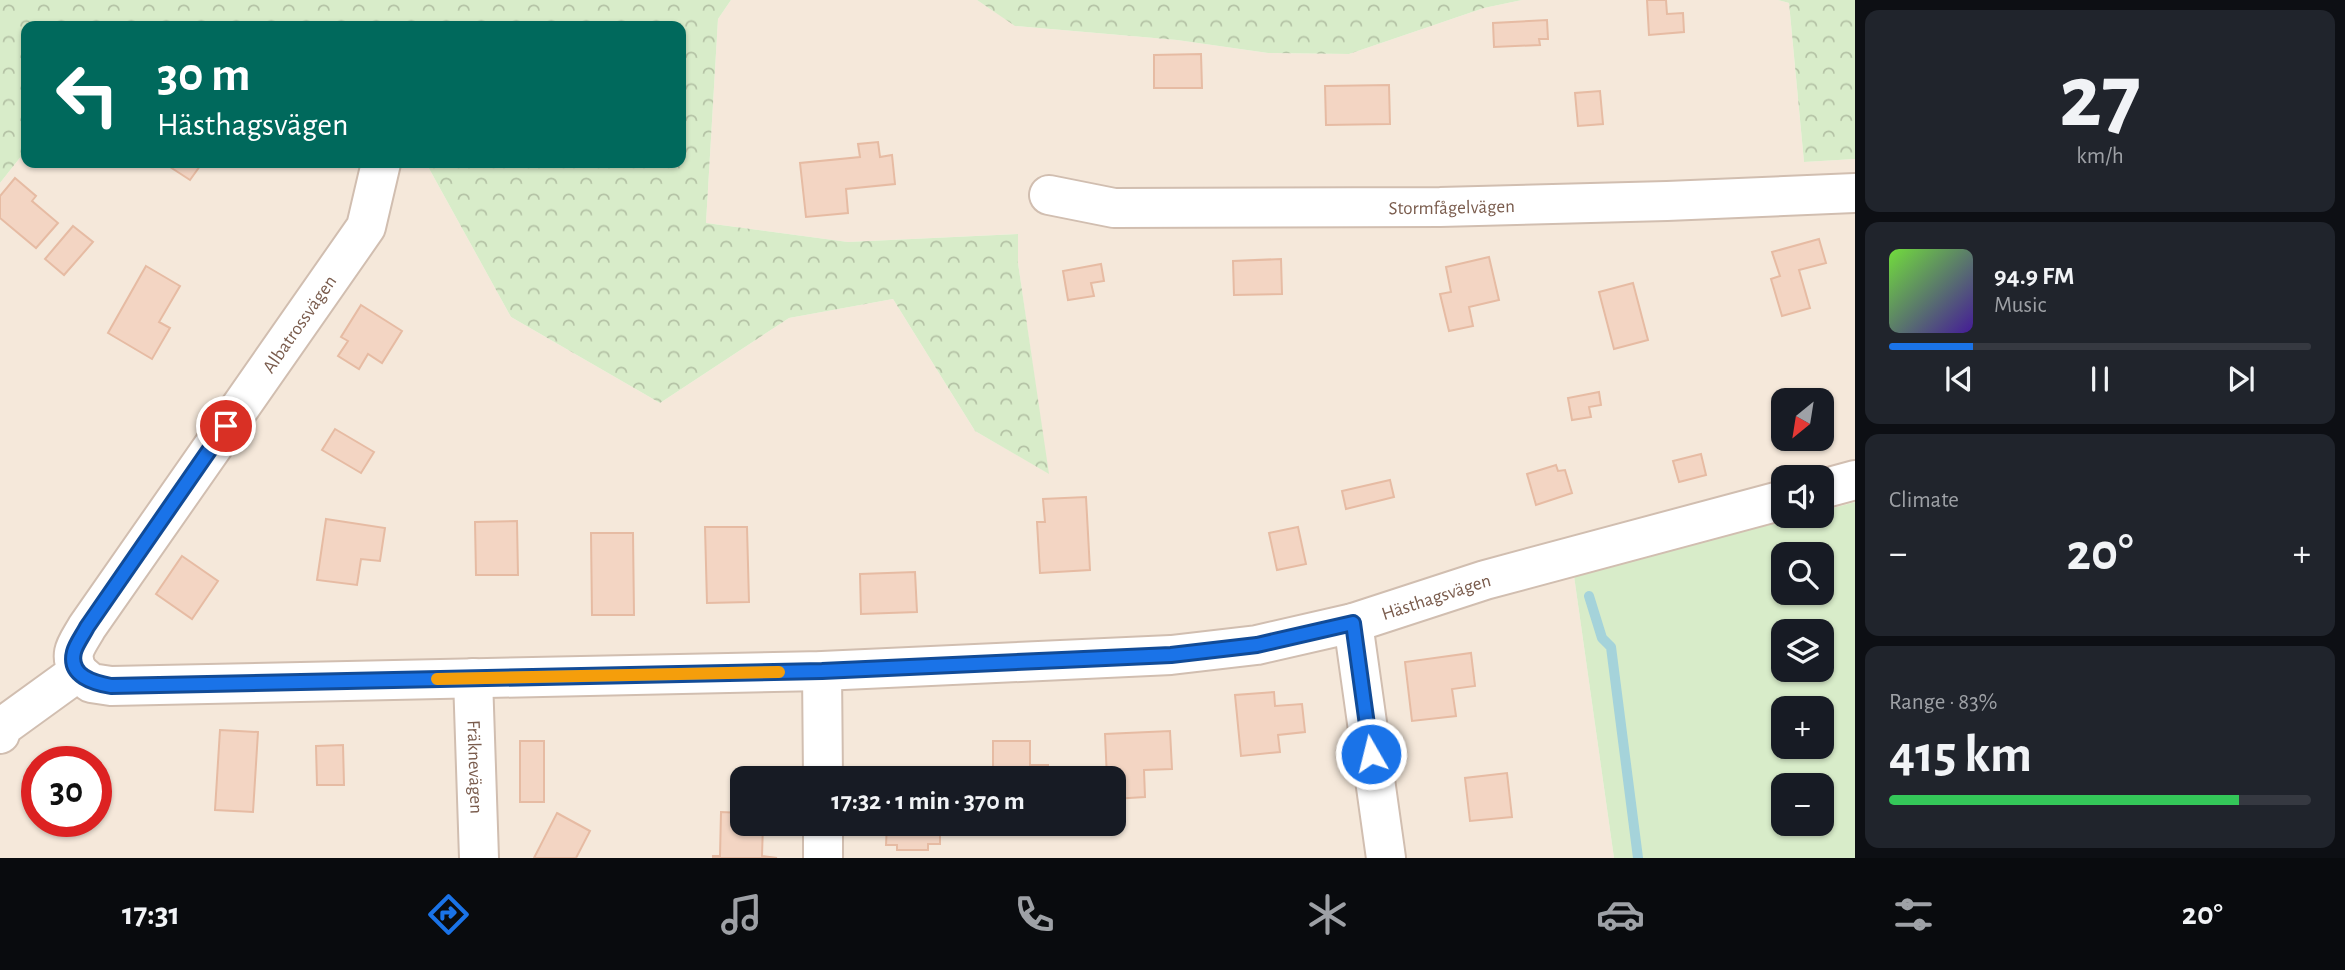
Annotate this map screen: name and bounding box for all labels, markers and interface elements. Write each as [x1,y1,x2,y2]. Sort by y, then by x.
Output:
icon: left [42,49,133,140]
text: 30 m [157,51,251,100]
text: 27 [2059,52,2141,143]
text: Hästhagsvägen [157,109,349,141]
text: km/h [2076,145,2124,168]
street label: Stormfågelvägen [1388,197,1515,218]
text: 94.9 FM [1994,263,2074,289]
street label: Albatrossvägen [259,272,340,377]
text: Music [1994,294,2046,317]
icon: previous [1940,360,1978,398]
icon: pause [2081,360,2119,398]
icon: next [2222,360,2260,398]
north arrow [1771,388,1834,452]
map controls [1771,388,1834,836]
pin [196,396,256,456]
icon: arrive [207,407,245,445]
button: sound [1771,465,1834,528]
text: Climate [1889,489,1959,512]
text: 20° [2067,527,2133,579]
text: − [1889,535,1907,573]
text: + [2293,535,2311,573]
button: search [1771,542,1834,605]
street label: Hästhagsvägen [1379,571,1493,624]
button: layers [1771,619,1834,682]
text: Range · 83% [1889,691,1998,714]
button: + [1771,696,1834,759]
position arrow [1334,717,1408,791]
street label: Fräknevägen [463,720,486,814]
text: 415 km [1889,729,2032,781]
speed limit sign: 30 [21,746,112,837]
button: − [1771,773,1834,836]
text: 17:32 · 1 min · 370 m [831,788,1025,814]
icon: directions [424,890,473,939]
icon: music [717,890,766,939]
icon: phone [1010,890,1059,939]
icon: climate [1303,890,1352,939]
icon: car [1596,890,1645,939]
icon: filters [1889,890,1938,939]
text: 17:31 [122,898,180,930]
text: 20° [2182,898,2223,930]

